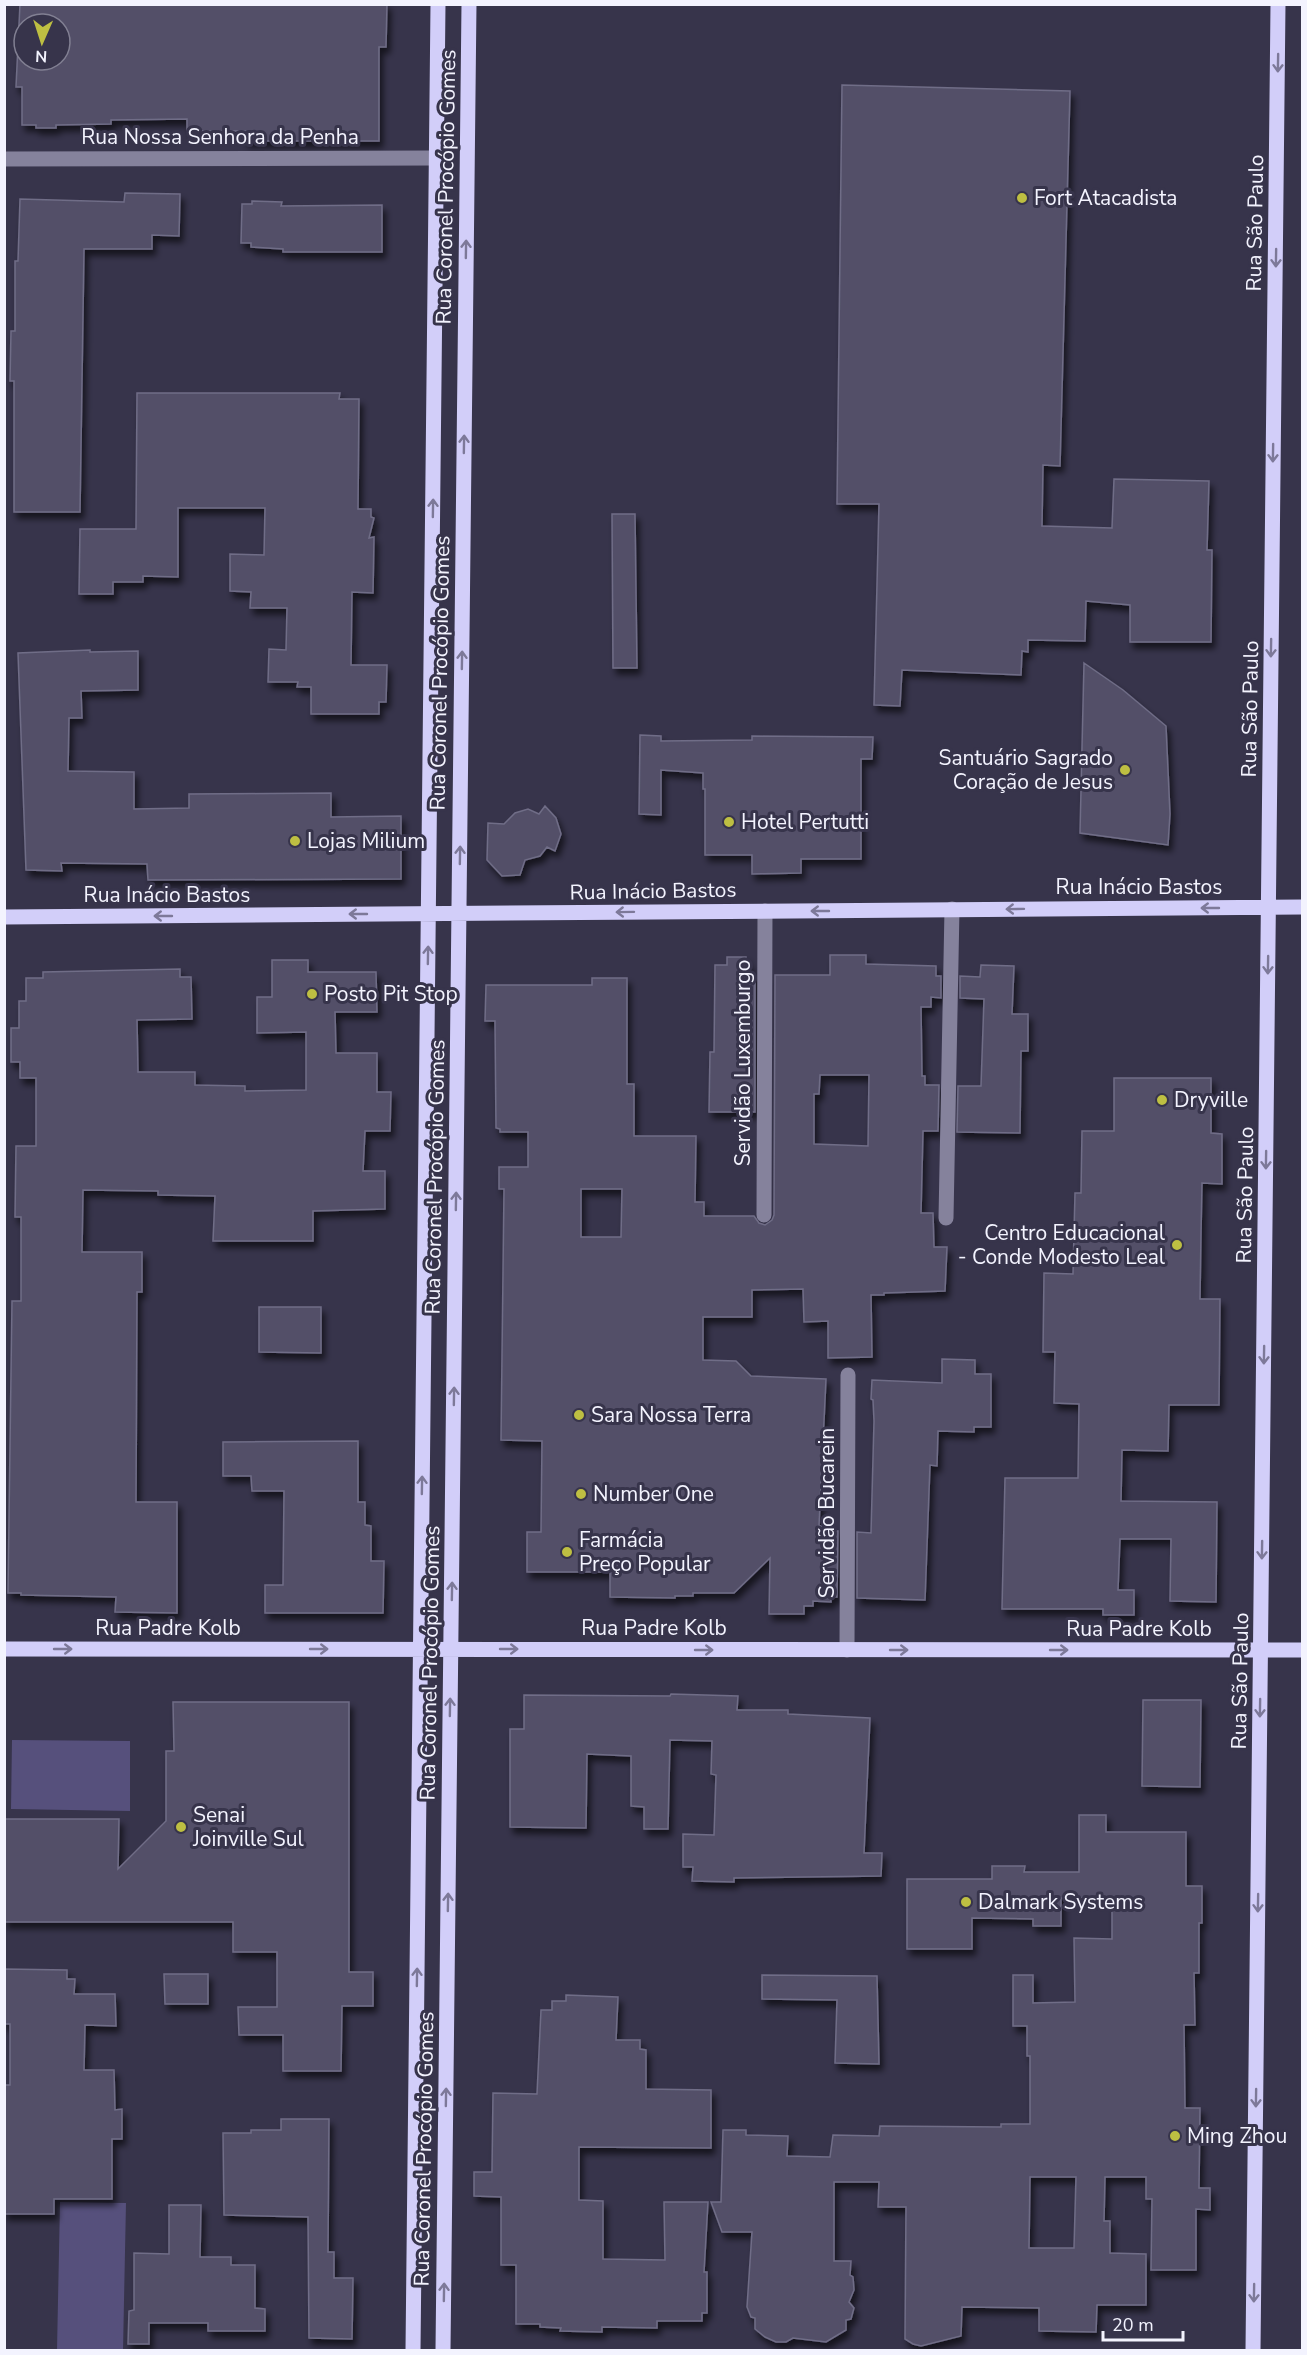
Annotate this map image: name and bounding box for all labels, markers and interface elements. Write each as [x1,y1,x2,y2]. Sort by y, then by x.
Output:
north arrow [12,12,72,72]
text: N [35,45,48,67]
street label: Rua Coronel Procópio Gomes [430,49,462,325]
one-way arrow [1272,52,1284,72]
street label: Rua Nossa Senhora da Penha [81,123,359,151]
street label: Rua São Paulo [1240,154,1270,292]
place label: Fort Atacadista [1034,184,1178,212]
marker: Fort Atacadista [1015,191,1029,205]
one-way arrow [460,240,472,260]
one-way arrow [1270,247,1281,267]
one-way arrow [458,434,470,454]
one-way arrow [1268,442,1279,462]
one-way arrow [427,498,439,518]
street label: Rua Coronel Procópio Gomes [424,535,456,811]
one-way arrow [1266,637,1277,657]
street label: Rua São Paulo [1235,640,1265,778]
one-way arrow [456,650,467,670]
place label: Santuário Sagrado Coração de Jesus [938,744,1113,796]
marker: Santuário Sagrado Coração de Jesus [1118,763,1132,777]
place label: Hotel Pertutti [741,808,869,836]
marker: Hotel Pertutti [722,815,736,829]
place label: Lojas Milium [307,827,425,855]
marker: Lojas Milium [288,834,302,848]
one-way arrow [454,845,465,865]
street label: Rua Inácio Bastos [1056,873,1222,901]
street label: Rua Inácio Bastos [569,876,737,906]
street label: Rua Inácio Bastos [84,881,250,909]
one-way arrow [1201,902,1221,913]
one-way arrow [1006,903,1026,915]
one-way arrow [811,905,831,917]
one-way arrow [616,906,636,918]
one-way arrow [349,909,369,920]
one-way arrow [154,910,174,922]
one-way arrow [422,945,434,965]
one-way arrow [1262,955,1274,975]
street label: Servidão Luxemburgo [729,960,757,1166]
place label: Posto Pit Stop [324,980,458,1008]
marker: Posto Pit Stop [305,987,319,1001]
street label: Rua Coronel Procópio Gomes [419,1039,451,1315]
place label: Dryville [1174,1086,1248,1114]
marker: Dryville [1155,1093,1169,1107]
street label: Rua São Paulo [1230,1126,1260,1264]
one-way arrow [1260,1150,1272,1170]
one-way arrow [450,1191,462,1211]
place label: Centro Educacional - Conde Modesto Leal [958,1219,1166,1271]
marker: Centro Educacional - Conde Modesto Leal [1170,1238,1184,1252]
one-way arrow [1258,1345,1270,1365]
one-way arrow [448,1386,460,1406]
place label: Sara Nossa Terra [591,1401,751,1429]
marker: Sara Nossa Terra [572,1408,586,1422]
street label: Servidão Bucarein [813,1428,841,1598]
one-way arrow [417,1476,428,1496]
place label: Number One [593,1480,714,1508]
marker: Number One [574,1487,588,1501]
street label: Rua Coronel Procópio Gomes [414,1525,446,1801]
place label: Farmácia Preço Popular [579,1526,711,1578]
one-way arrow [1256,1540,1268,1560]
marker: Farmácia Preço Popular [560,1545,574,1559]
one-way arrow [446,1581,457,1601]
street label: Rua São Paulo [1225,1612,1255,1750]
street label: Rua Padre Kolb [95,1614,241,1642]
street label: Rua Padre Kolb [581,1614,727,1642]
street label: Rua Padre Kolb [1066,1615,1212,1643]
one-way arrow [52,1643,72,1655]
one-way arrow [308,1643,328,1655]
one-way arrow [499,1643,519,1655]
one-way arrow [694,1644,714,1656]
one-way arrow [889,1644,909,1656]
one-way arrow [1048,1644,1068,1656]
one-way arrow [444,1698,456,1718]
one-way arrow [1254,1698,1266,1718]
place label: Senai Joinville Sul [192,1801,304,1853]
marker: Senai Joinville Sul [174,1820,188,1834]
place label: Dalmark Systems [978,1888,1143,1916]
one-way arrow [442,1893,454,1913]
one-way arrow [1252,1893,1264,1913]
marker: Dalmark Systems [959,1895,973,1909]
one-way arrow [411,1968,423,1988]
street label: Rua Coronel Procópio Gomes [408,2011,440,2287]
one-way arrow [440,2088,452,2108]
one-way arrow [1250,2088,1262,2108]
place label: Ming Zhou [1187,2122,1287,2150]
marker: Ming Zhou [1168,2129,1182,2143]
one-way arrow [438,2283,450,2303]
one-way arrow [1248,2283,1260,2303]
scale bar [1103,2304,1182,2342]
text: 20 m [1112,2313,1154,2337]

